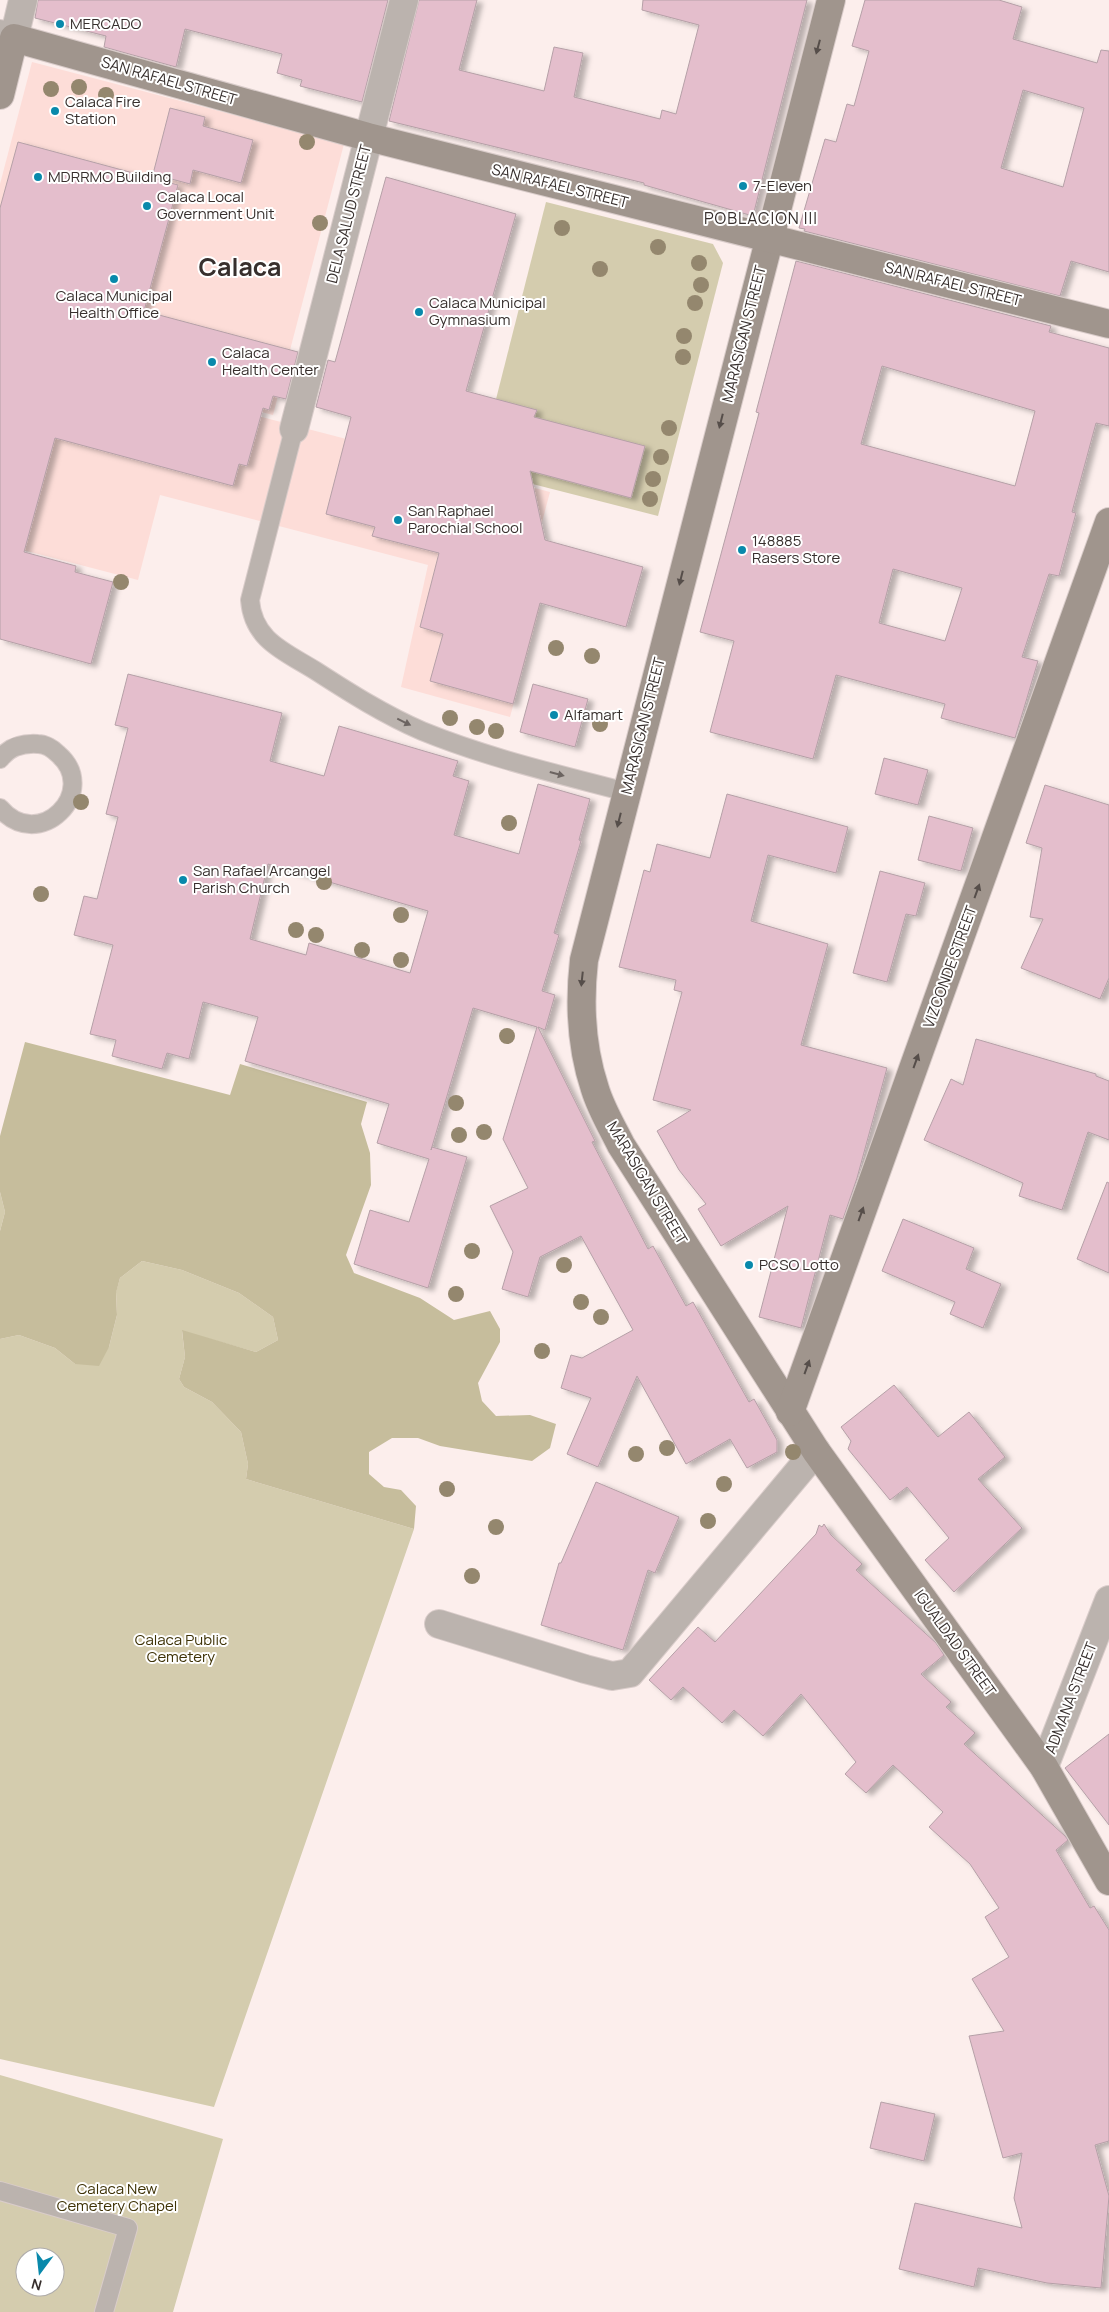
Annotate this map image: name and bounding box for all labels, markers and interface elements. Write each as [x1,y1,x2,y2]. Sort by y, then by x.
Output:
place label: MERCADO [70,13,141,34]
marker: MERCADO [54,18,66,30]
one-way arrow [814,40,822,55]
street label: SAN RAFAEL STREET [99,51,239,110]
place label: Calaca Fire Station [65,91,141,129]
marker: Calaca Fire Station [49,105,61,117]
street label: DELA SALUD STREET [321,142,376,286]
street label: SAN RAFAEL STREET [490,158,631,213]
place label: MDRRMO Building [48,166,171,187]
marker: MDRRMO Building [32,171,44,183]
place label: 7-Eleven [753,175,812,196]
marker: 7-Eleven [737,180,749,192]
place label: Calaca Local Government Unit [157,186,275,224]
marker: Calaca Local Government Unit [141,200,153,212]
district label: POBLACION III [704,207,818,229]
district label: Calaca [199,249,281,284]
street label: SAN RAFAEL STREET [883,256,1024,311]
street label: MARASIGAN STREET [716,263,771,404]
marker: Calaca Municipal Health Office [108,273,120,285]
place label: Calaca Municipal Health Office [56,285,172,323]
place label: Calaca Municipal Gymnasium [429,292,546,330]
marker: Calaca Municipal Gymnasium [413,306,425,318]
place label: Calaca Health Center [222,342,319,380]
marker: Calaca Health Center [206,356,218,368]
one-way arrow [717,413,725,428]
place label: San Raphael Parochial School [408,500,522,538]
marker: San Raphael Parochial School [392,514,404,526]
place label: 148885 Rasers Store [752,530,840,568]
marker: 148885 Rasers Store [736,544,748,556]
one-way arrow [677,571,685,586]
street label: MARASIGAN STREET [615,655,670,796]
place label: Alfamart [564,704,623,725]
marker: Alfamart [548,709,560,721]
one-way arrow [397,718,411,726]
one-way arrow [550,770,565,778]
one-way arrow [615,813,623,828]
place label: San Rafael Arcangel Parish Church [193,860,330,898]
marker: San Rafael Arcangel Parish Church [177,874,189,886]
one-way arrow [973,883,981,898]
street label: VIZCONDE STREET [918,903,981,1031]
one-way arrow [578,971,586,987]
one-way arrow [913,1053,920,1068]
street label: MARASIGAN STREET [602,1117,693,1248]
one-way arrow [858,1206,865,1221]
place label: PCSO Lotto [759,1254,839,1275]
marker: PCSO Lotto [743,1259,755,1271]
one-way arrow [803,1359,811,1374]
street label: IGUALDAD STREET [909,1585,1001,1700]
park label: Calaca Public Cemetery [135,1629,227,1667]
street label: ADMANA STREET [1040,1639,1102,1757]
park label: Calaca New Cemetery Chapel [57,2178,177,2216]
north arrow [15,2247,65,2297]
text: N [29,2275,44,2296]

